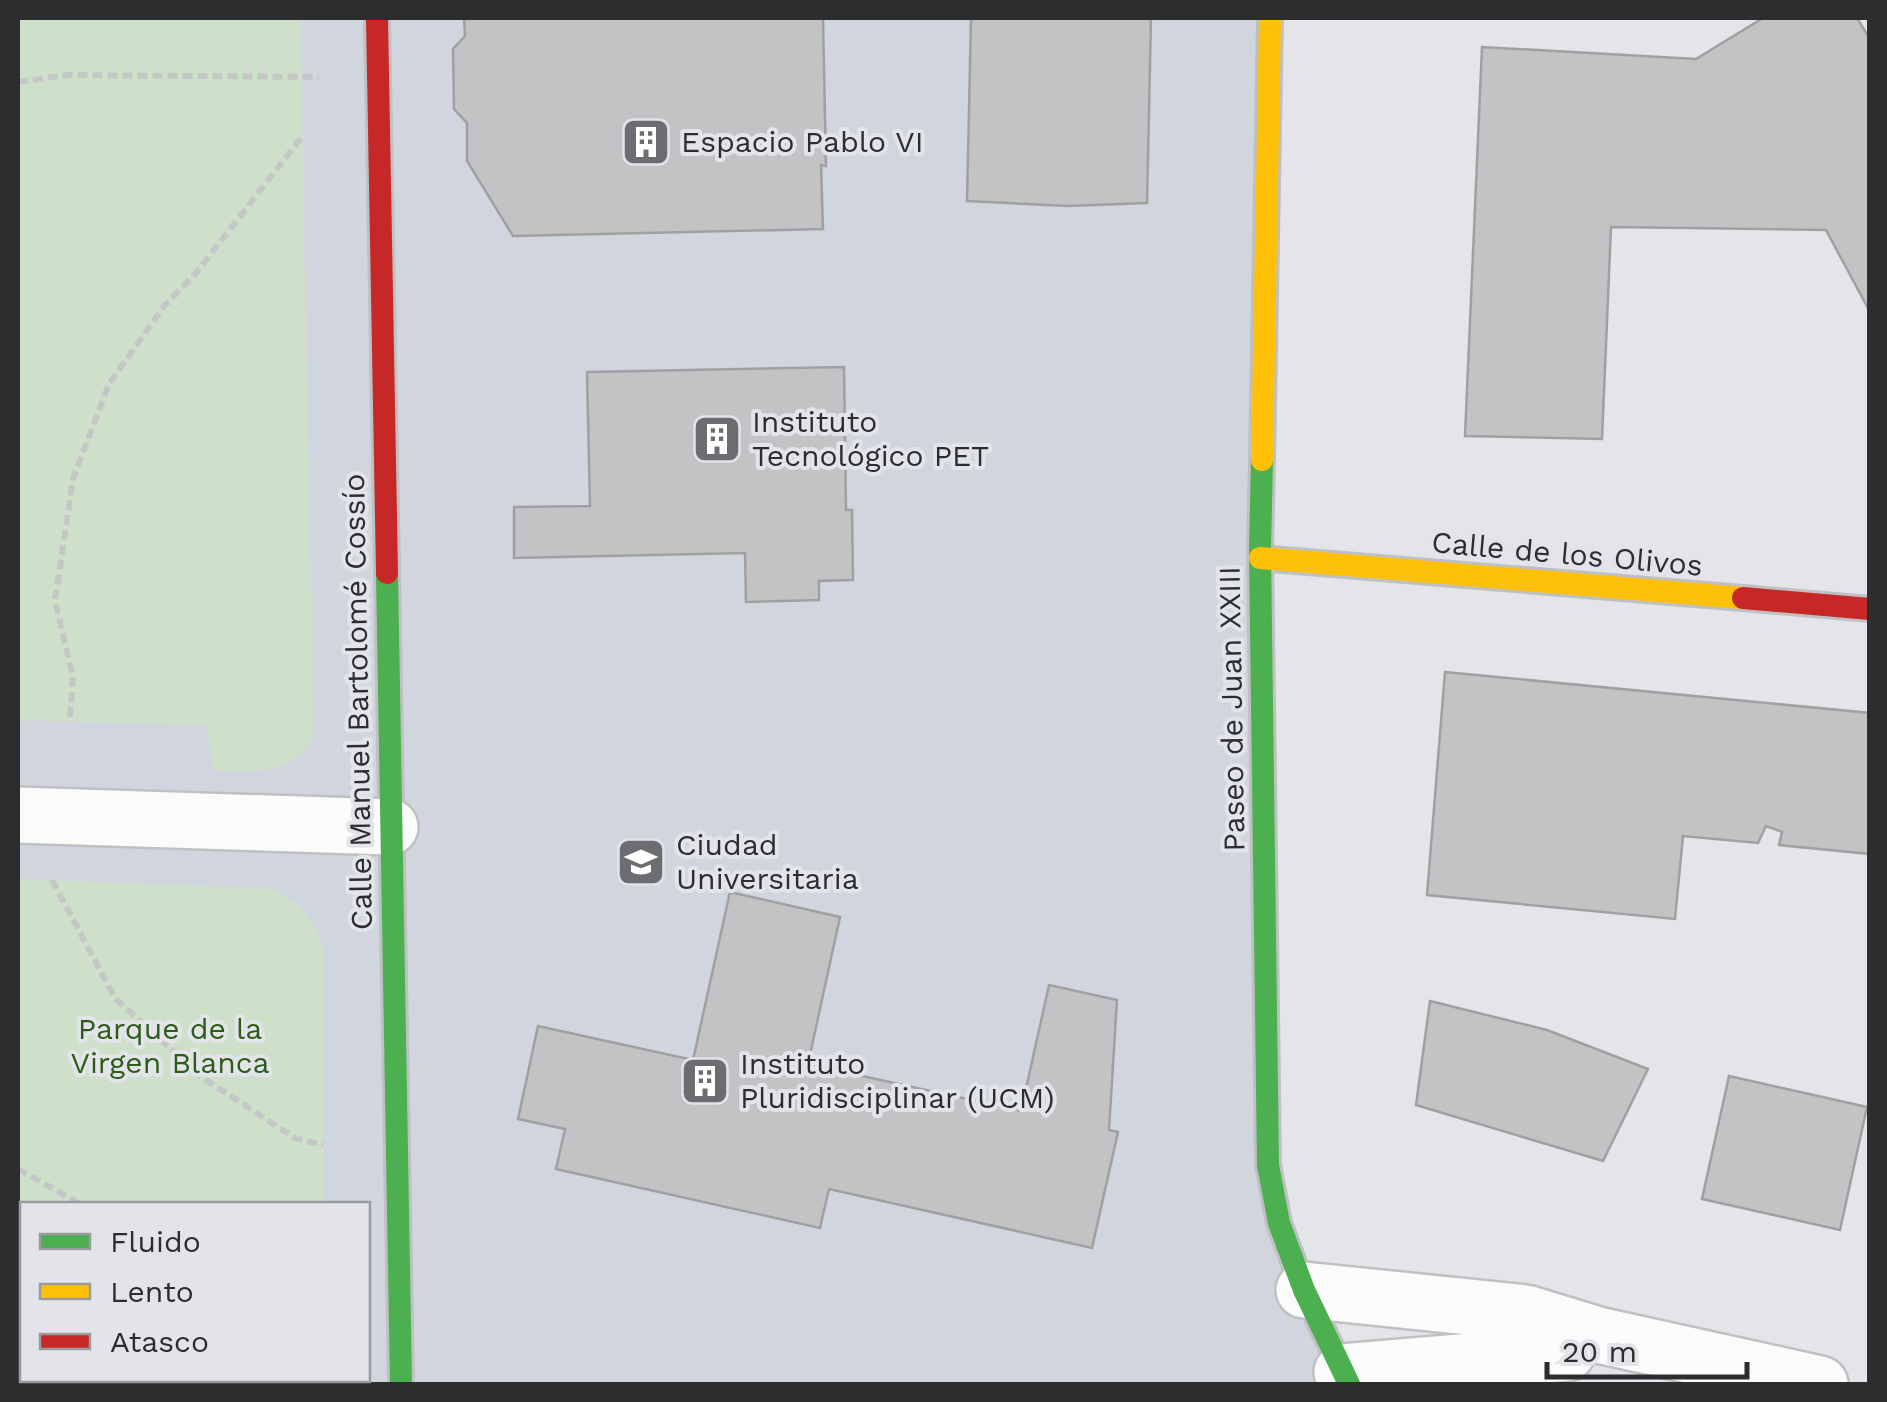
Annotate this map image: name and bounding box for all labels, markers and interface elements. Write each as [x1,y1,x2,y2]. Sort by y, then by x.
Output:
building icon: Espacio Pablo VI [620,116,672,168]
place label: Espacio Pablo VI [681,124,924,159]
place label: Instituto Tecnológico PET [752,404,989,473]
building icon: Instituto Tecnológico PET [691,413,743,465]
street label: Calle Manuel Bartolomé Cossío [336,473,379,931]
street label: Calle de los Olivos [1430,524,1704,583]
street label: Paseo de Juan XXIII [1212,566,1251,852]
place label: Ciudad Universitaria [676,827,859,896]
school or university icon: Ciudad Universitaria [615,836,667,888]
park label: Parque de la Virgen Blanca [70,1011,270,1080]
place label: Instituto Pluridisciplinar (UCM) [740,1046,1055,1115]
building icon: Instituto Pluridisciplinar (UCM) [679,1055,731,1107]
legend [20,1202,370,1382]
text: Fluido [110,1224,201,1259]
text: Lento [110,1274,194,1309]
scale bar [1547,1317,1747,1379]
text: Atasco [110,1324,209,1359]
text: 20 m [1562,1334,1637,1369]

